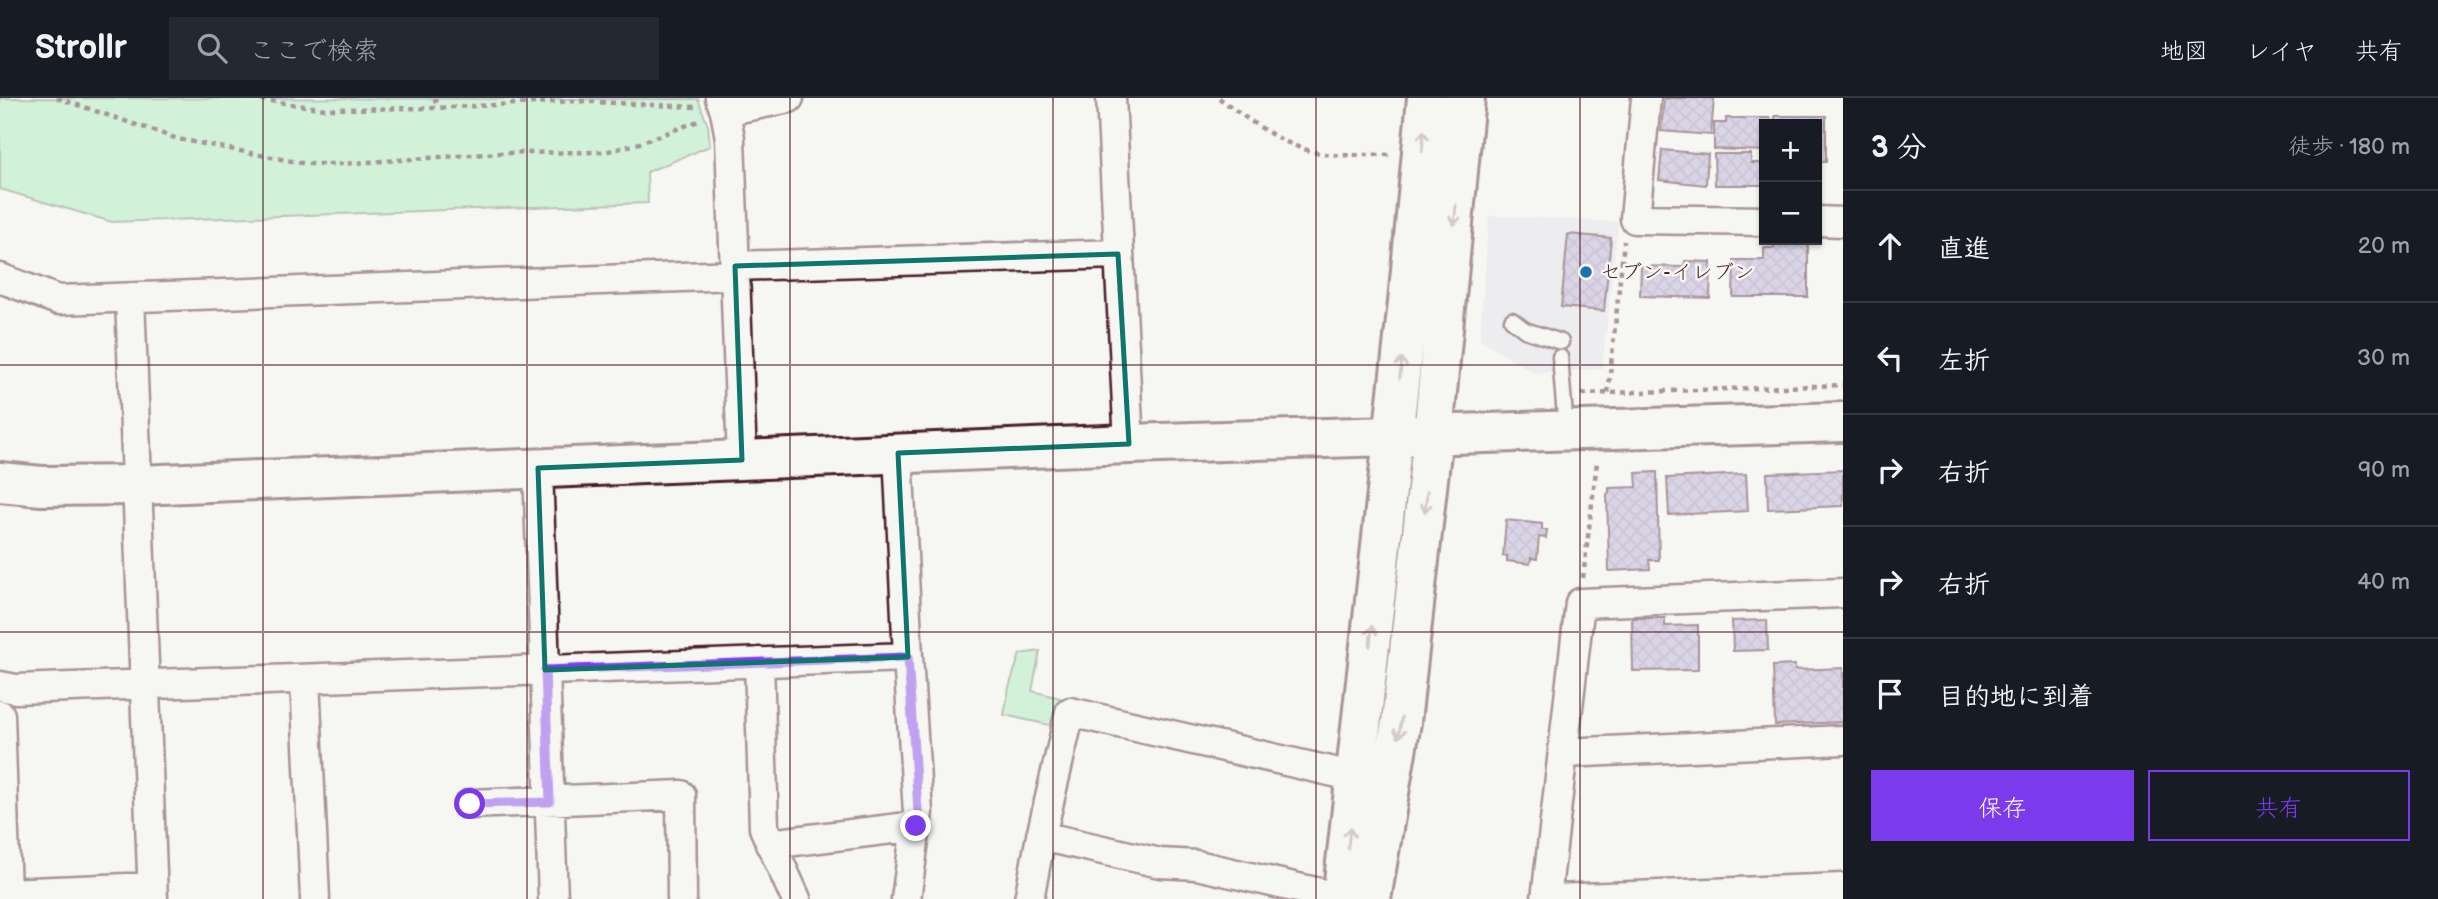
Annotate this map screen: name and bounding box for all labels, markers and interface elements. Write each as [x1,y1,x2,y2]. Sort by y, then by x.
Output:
search box [169,17,659,80]
text: Strollr [35,28,127,68]
icon: search [193,29,231,67]
text: ここで検索 [249,36,379,67]
text: 地図 [2160,37,2208,66]
text: レイヤ [2246,37,2317,66]
text: 共有 [2355,37,2403,66]
map controls [1759,119,1822,245]
button: + [1759,119,1822,182]
text: 3 分 [1871,130,1927,166]
one-way arrow [1417,131,1430,153]
text: 徒歩 · 180 m [2288,133,2410,161]
button: − [1759,182,1822,245]
one-way arrow [1449,203,1462,226]
icon: ahead [1871,227,1909,265]
text: 20 m [2358,232,2410,260]
text: 直進 [1938,234,1990,265]
place label: セブン-イレブン [1600,260,1755,285]
marker: セブン-イレブン [1578,264,1594,280]
icon: left [1871,339,1909,377]
text: 30 m [2357,344,2410,372]
text: 左折 [1938,346,1990,377]
one-way arrow [1394,357,1407,380]
icon: right [1871,451,1909,489]
text: 90 m [2358,456,2410,484]
text: 右折 [1938,458,1990,489]
one-way arrow [1419,490,1432,513]
icon: right [1871,563,1909,601]
text: 40 m [2357,568,2410,596]
text: 右折 [1938,570,1990,601]
one-way arrow [1365,625,1378,648]
icon: arrive [1871,675,1909,713]
text: 目的地に到着 [1938,682,2094,713]
one-way arrow [1393,716,1406,739]
button: 保存 [1871,770,2134,841]
button: 共有 [2148,770,2410,841]
route start [454,788,485,819]
route end [900,810,931,841]
one-way arrow [1342,827,1355,850]

